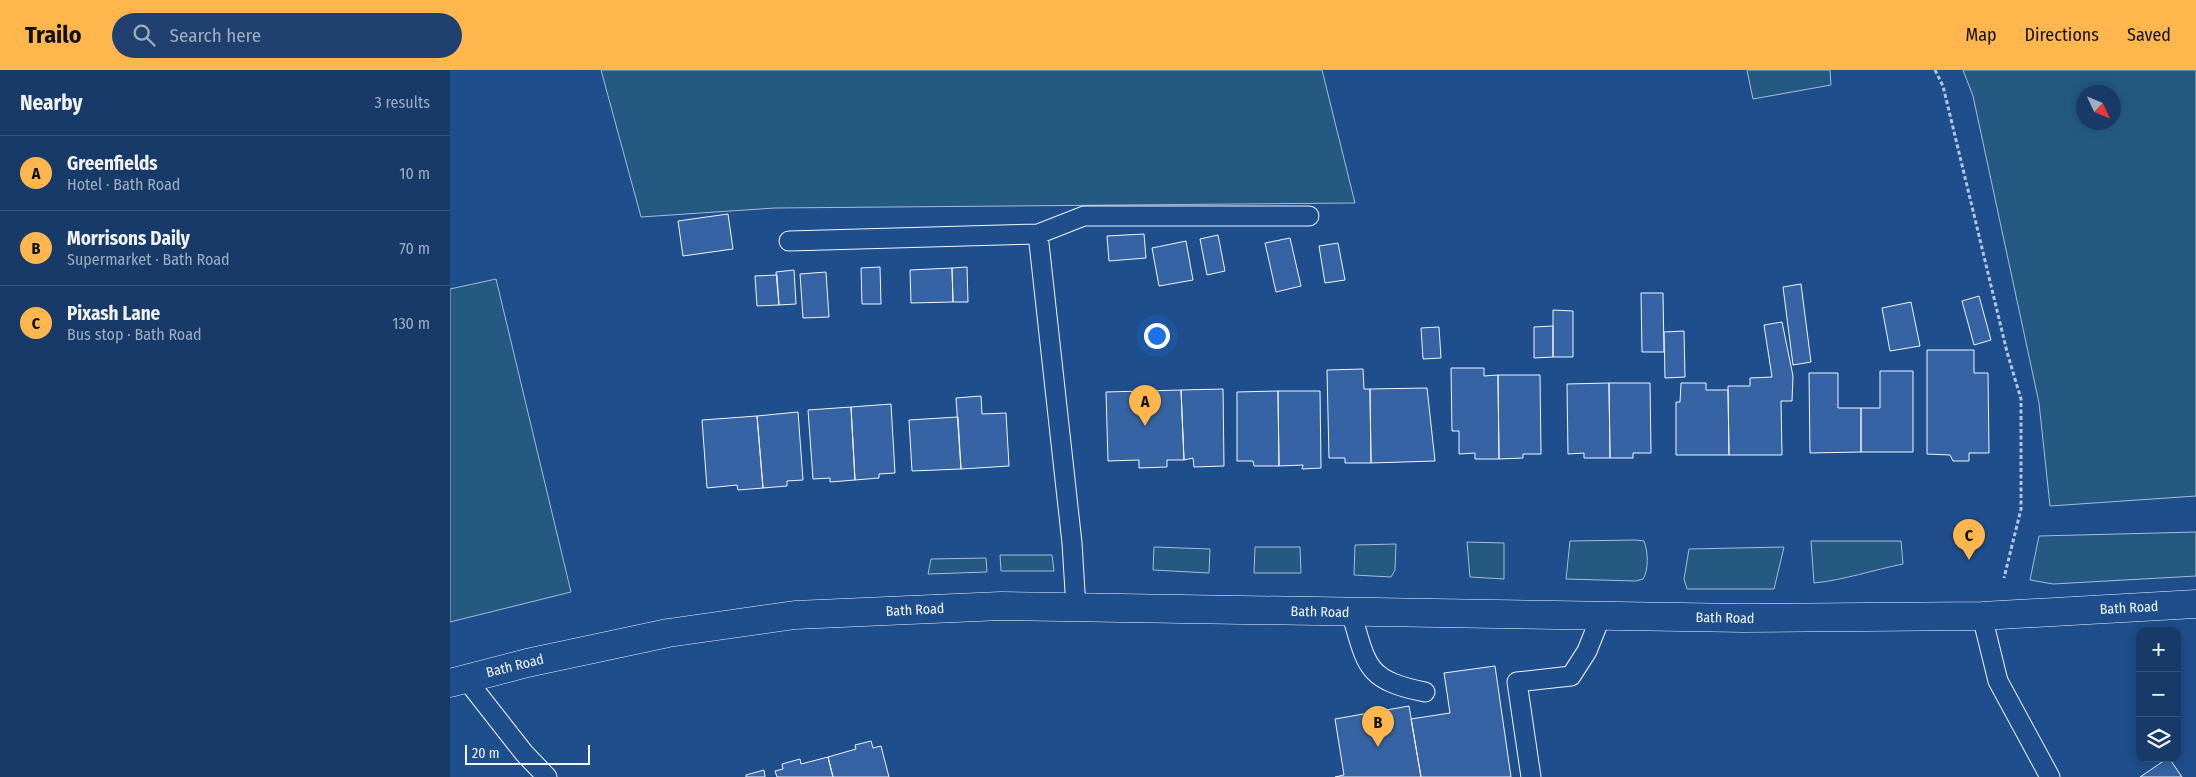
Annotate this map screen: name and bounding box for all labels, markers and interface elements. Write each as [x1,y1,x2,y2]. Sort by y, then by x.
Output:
search box [112,13,462,58]
text: Trailo [25,21,82,49]
icon: search [130,21,158,49]
text: Search here [170,24,261,47]
text: Map [1965,24,1997,46]
text: Directions [2025,24,2099,46]
text: Saved [2127,24,2171,46]
north arrow [2076,85,2121,130]
text: Nearby [20,90,82,116]
text: 3 results [374,93,430,112]
text: Greenfields [67,152,158,175]
text: A [32,164,40,183]
text: 10 m [399,164,430,183]
text: Hotel · Bath Road [67,175,180,194]
text: Morrisons Daily [67,227,190,250]
text: B [32,239,40,258]
text: 70 m [399,239,430,258]
text: Supermarket · Bath Road [67,250,230,269]
text: Pixash Lane [67,302,160,325]
text: C [32,314,40,333]
text: 130 m [392,314,430,333]
your location [1144,323,1170,349]
text: Bus stop · Bath Road [67,325,202,344]
pin: A [1129,385,1161,426]
pin: C [1953,519,1985,560]
street label: Bath Road [2099,598,2159,618]
street label: Bath Road [885,600,945,620]
street label: Bath Road [1290,603,1350,621]
street label: Bath Road [1695,609,1755,627]
map controls [2136,627,2181,762]
button: + [2136,627,2181,672]
street label: Bath Road [484,651,546,681]
button: − [2136,672,2181,717]
pin: B [1362,706,1394,747]
button: layers [2136,717,2181,762]
scale bar [465,742,590,765]
text: 20 m [472,745,500,762]

